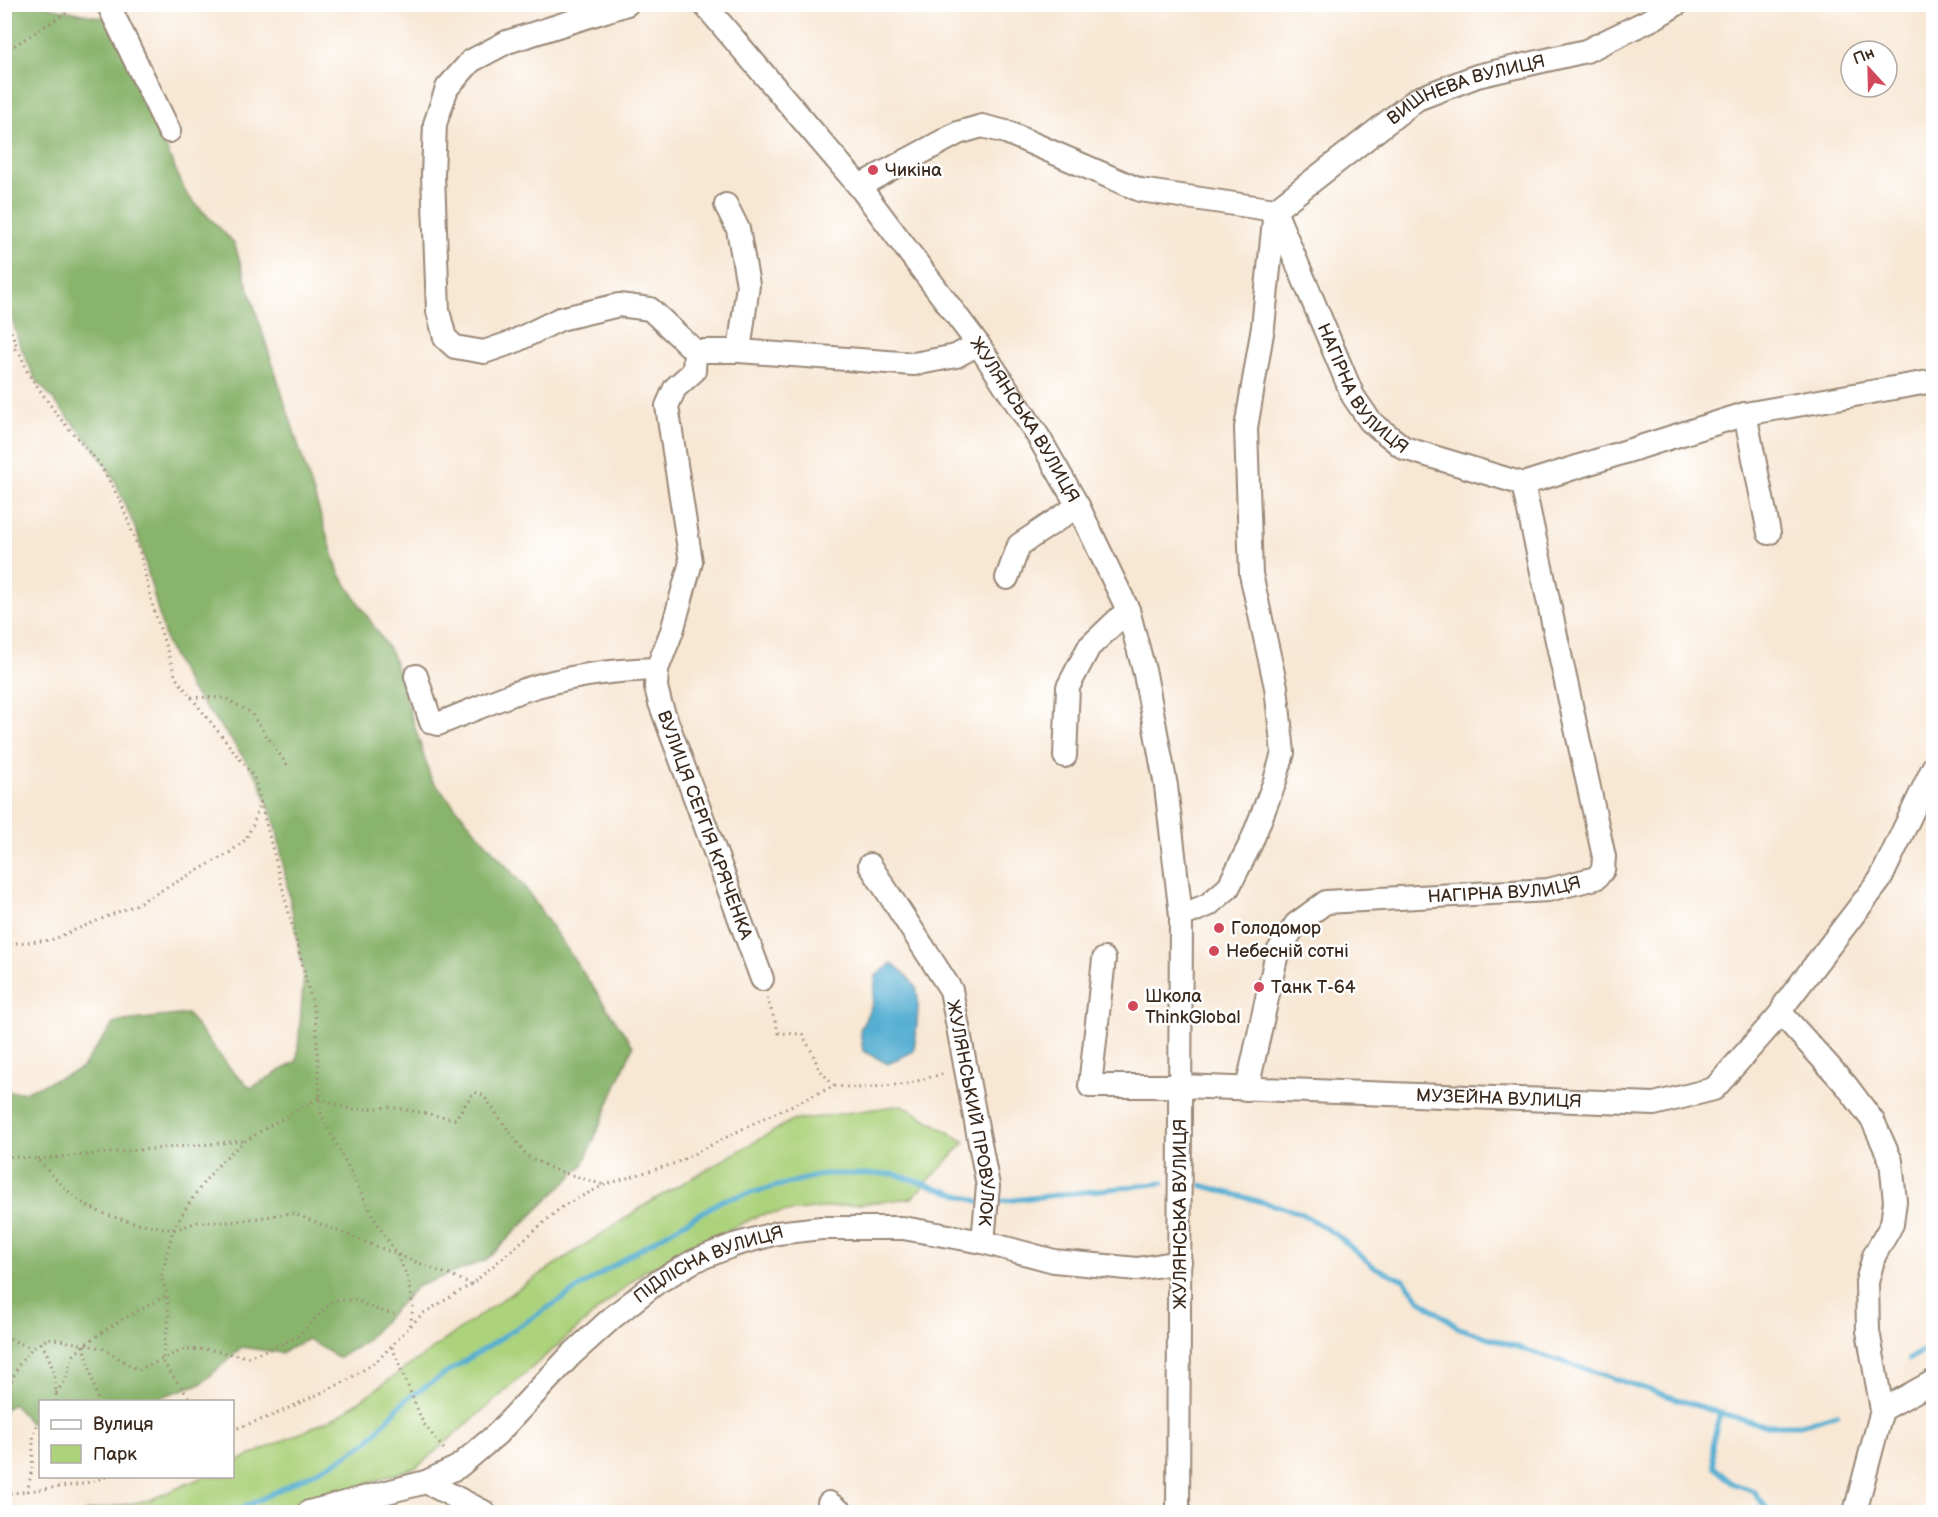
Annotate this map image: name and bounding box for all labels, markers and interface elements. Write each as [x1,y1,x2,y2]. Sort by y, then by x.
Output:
north arrow [1839,39,1899,99]
text: Пн [1850,44,1877,69]
street label: ВИШНЕВА ВУЛИЦЯ [1383,51,1547,129]
place label: Чикіна [885,160,942,181]
marker: Чикіна [866,163,880,177]
street label: НАГІРНА ВУЛИЦЯ [1313,320,1412,458]
street label: ЖУЛЯНСЬКА ВУЛИЦЯ [965,333,1084,506]
street label: ВУЛИЦЯ СЕРГІЯ КРЯЧЕНКА [653,708,756,943]
street label: НАГІРНА ВУЛИЦЯ [1427,872,1583,907]
place label: Голодомор [1231,918,1321,939]
marker: Голодомор [1212,921,1226,935]
place label: Небесній сотні [1226,941,1349,962]
marker: Небесній сотні [1207,944,1221,958]
place label: Танк Т-64 [1271,977,1356,998]
marker: Танк Т-64 [1252,980,1266,994]
place label: Школа ThinkGlobal [1145,986,1240,1028]
street label: ЖУЛЯНСЬКИЙ ПРОВУЛОК [942,998,999,1227]
marker: Школа ThinkGlobal [1126,999,1140,1013]
street label: МУЗЕЙНА ВУЛИЦЯ [1416,1085,1582,1112]
street label: ЖУЛЯНСЬКА ВУЛИЦЯ [1170,1119,1191,1309]
street label: ПІДЛІСНА ВУЛИЦЯ [630,1222,786,1308]
legend [39,1400,234,1478]
text: Вулиця [93,1414,154,1435]
text: Парк [93,1444,137,1465]

